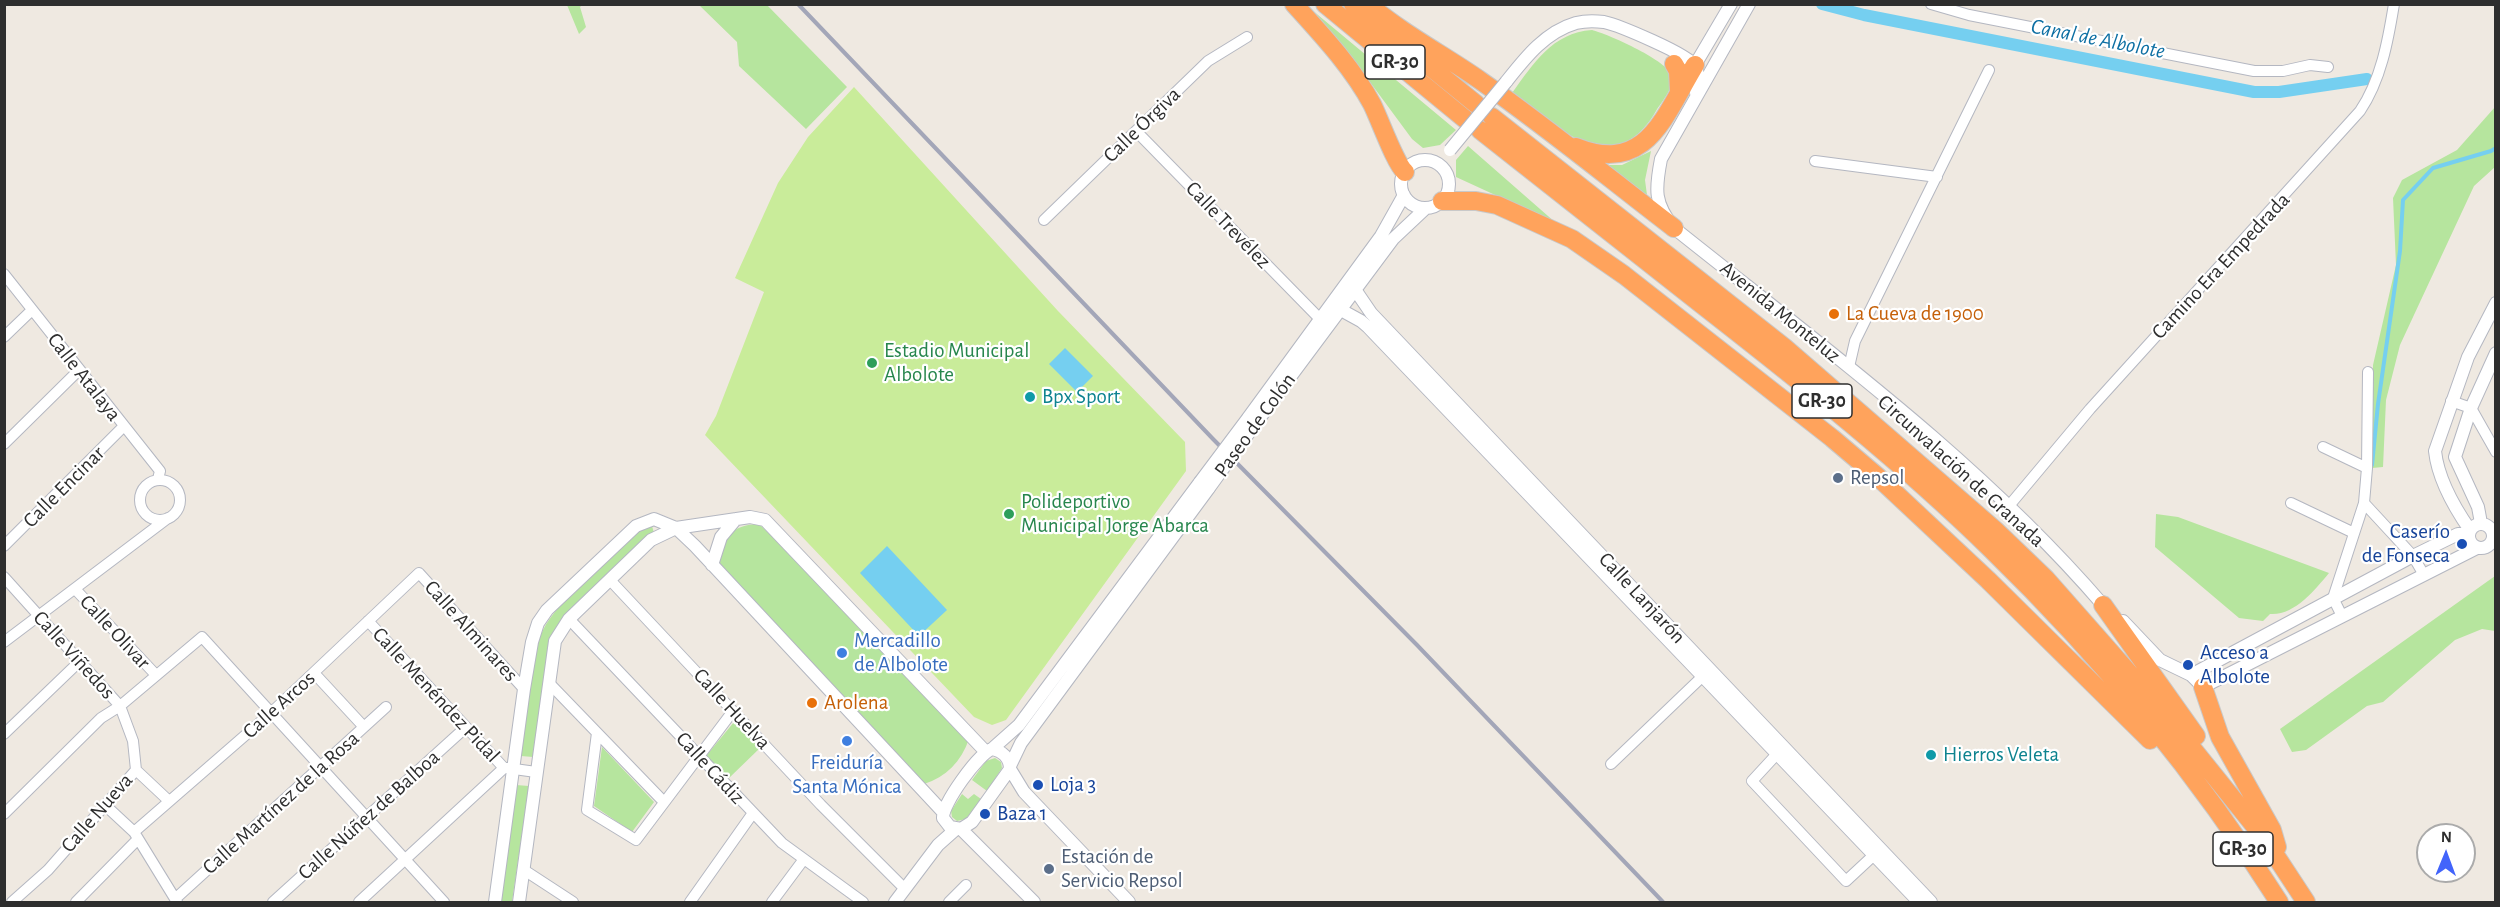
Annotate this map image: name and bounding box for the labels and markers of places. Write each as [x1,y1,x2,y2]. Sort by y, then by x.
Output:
place label: La Cueva de 1900 [1846,301,1984,327]
marker: La Cueva de 1900 [1827,307,1841,321]
place label: Estadio Municipal Albolote [884,338,1029,388]
marker: Estadio Municipal Albolote [865,356,879,370]
place label: Bpx Sport [1042,384,1120,410]
marker: Bpx Sport [1023,390,1037,404]
place label: Repsol [1850,465,1905,491]
marker: Repsol [1831,471,1845,485]
place label: Polideportivo Municipal Jorge Abarca [1021,489,1209,539]
marker: Polideportivo Municipal Jorge Abarca [1002,507,1016,521]
place label: Caserío de Fonseca [2362,519,2450,569]
marker: Caserío de Fonseca [2455,537,2469,551]
place label: Mercadillo de Albolote [854,628,948,678]
place label: Acceso a Albolote [2200,640,2270,690]
marker: Mercadillo de Albolote [835,646,849,660]
marker: Acceso a Albolote [2181,658,2195,672]
place label: Arolena [824,690,888,716]
marker: Arolena [805,696,819,710]
marker: Freiduría Santa Mónica [840,734,854,748]
place label: Hierros Veleta [1943,742,2059,768]
marker: Hierros Veleta [1924,748,1938,762]
place label: Freiduría Santa Mónica [792,750,902,800]
place label: Loja 3 [1050,772,1096,798]
marker: Loja 3 [1031,778,1045,792]
place label: Baza 1 [997,801,1047,827]
marker: Baza 1 [978,807,992,821]
place label: Estación de Servicio Repsol [1061,844,1183,894]
marker: Estación de Servicio Repsol [1042,862,1056,876]

